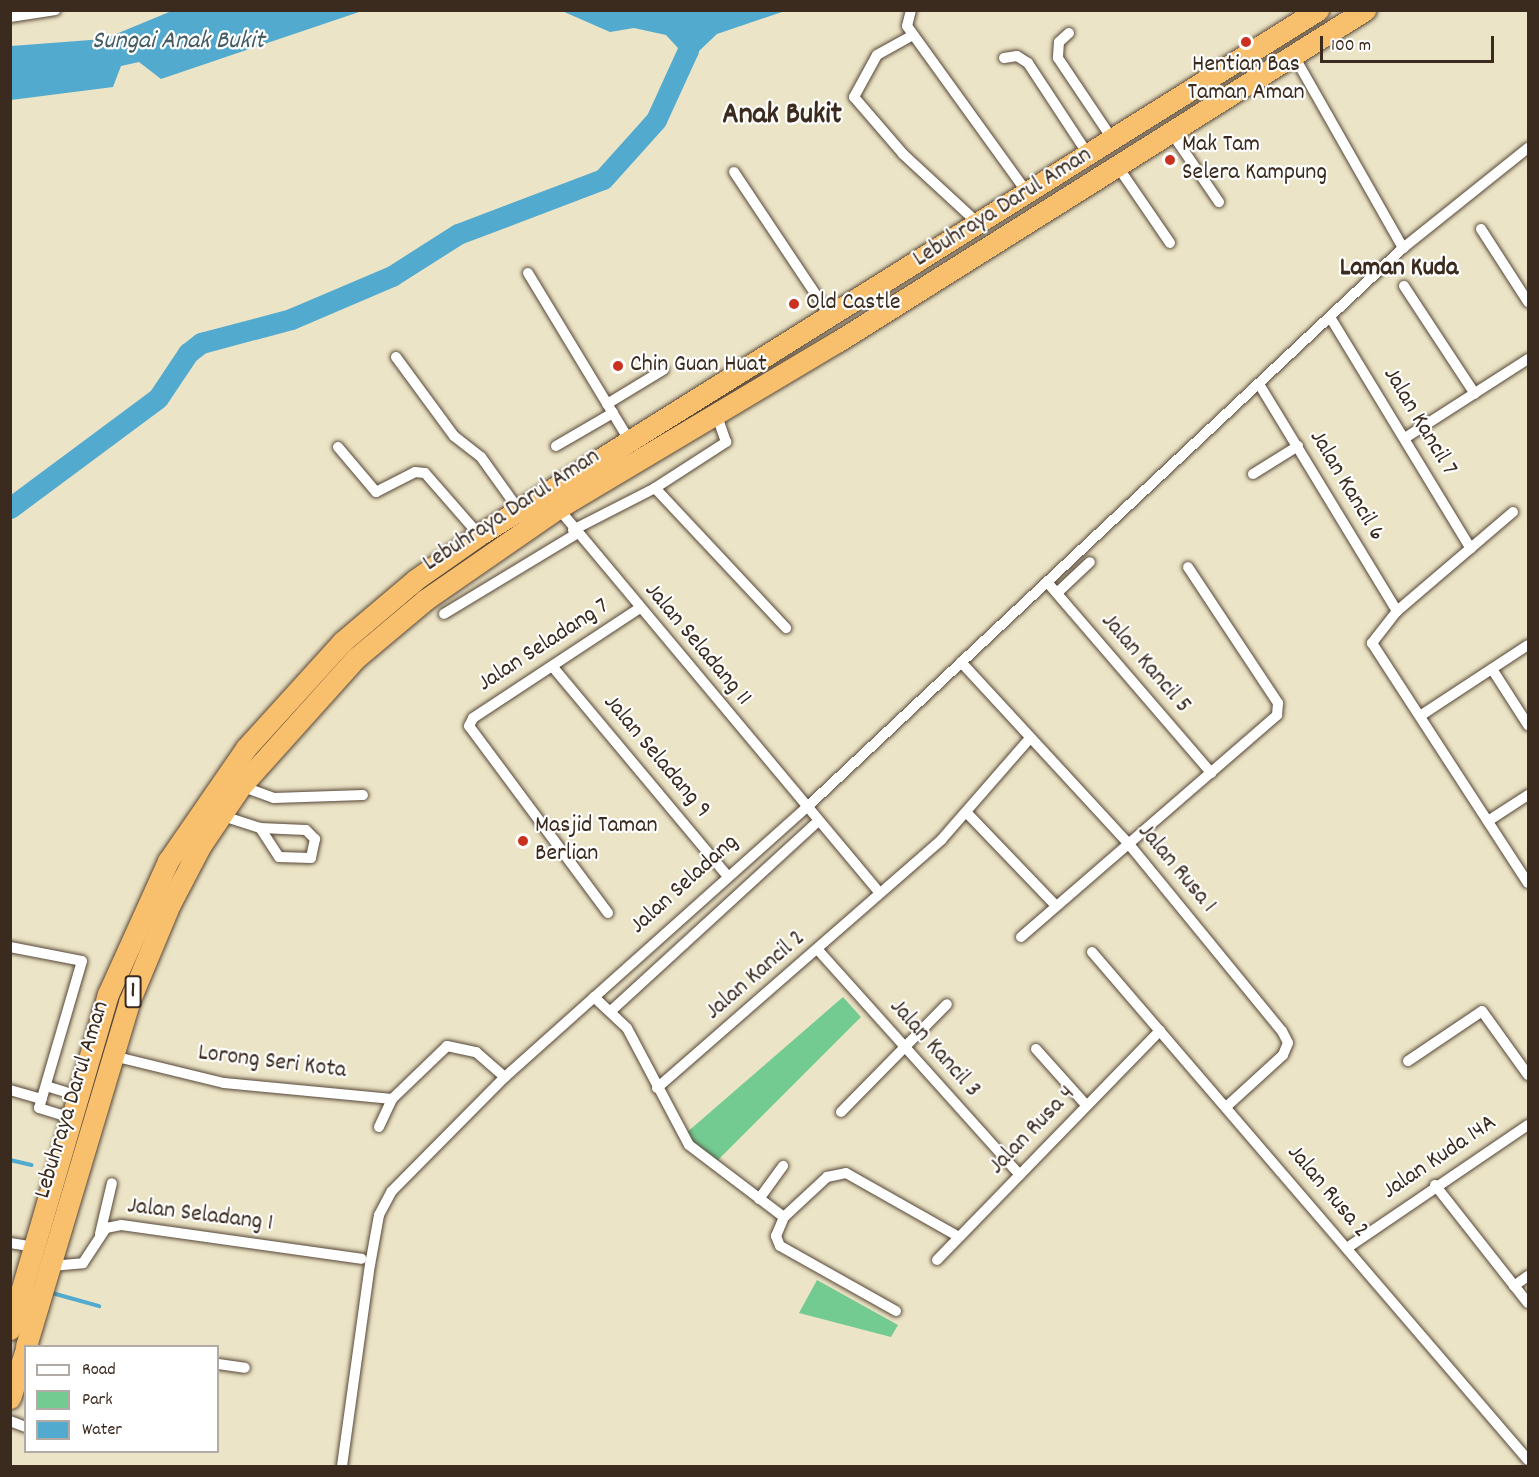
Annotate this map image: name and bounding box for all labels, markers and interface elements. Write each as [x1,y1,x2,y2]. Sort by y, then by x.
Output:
scale bar [1323,24,1497,62]
water label: Sungai Anak Bukit [92,26,264,58]
text: 100 m [1331,34,1371,59]
marker: Hentian Bas Taman Aman [1239,35,1253,49]
place label: Hentian Bas Taman Aman [1187,52,1305,108]
district label: Anak Bukit [722,99,842,135]
place label: Mak Tam Selera Kampung [1182,132,1327,188]
street label: Lebuhraya Darul Aman [909,142,1097,274]
marker: Mak Tam Selera Kampung [1163,153,1177,167]
district label: Laman Kuda [1340,253,1458,285]
place label: Old Castle [806,290,901,318]
marker: Old Castle [787,297,801,311]
place label: Chin Guan Huat [630,352,767,380]
marker: Chin Guan Huat [611,359,625,373]
street label: Jalan Kancil 7 [1375,363,1463,481]
street label: Jalan Kancil 6 [1302,425,1390,547]
street label: Lebuhraya Darul Aman [418,443,606,579]
street label: Jalan Seladang 11 [637,578,757,712]
street label: Jalan Seladang 7 [473,593,615,699]
street label: Jalan Kancil 5 [1094,608,1196,720]
street label: Jalan Seladang 9 [596,689,716,825]
place label: Masjid Taman Berlian [535,813,658,869]
street label: Jalan Rusa 1 [1130,818,1222,920]
street label: Jalan Seladang [625,829,745,941]
marker: Masjid Taman Berlian [516,834,530,848]
street label: Jalan Kancil 2 [700,925,812,1027]
road number: 1 [124,973,142,1011]
street label: Jalan Kancil 3 [882,994,986,1104]
street label: Lebuhraya Darul Aman [29,998,117,1202]
street label: Lorong Seri Kota [196,1040,348,1086]
street label: Jalan Rusa 4 [984,1081,1082,1181]
street label: Jalan Kuda 14A [1378,1109,1502,1207]
street label: Jalan Rusa 2 [1280,1139,1374,1245]
street label: Jalan Seladang 1 [126,1193,274,1239]
legend [24,1345,219,1453]
text: Road [82,1358,116,1383]
text: Park [82,1388,113,1413]
text: Water [82,1418,122,1443]

